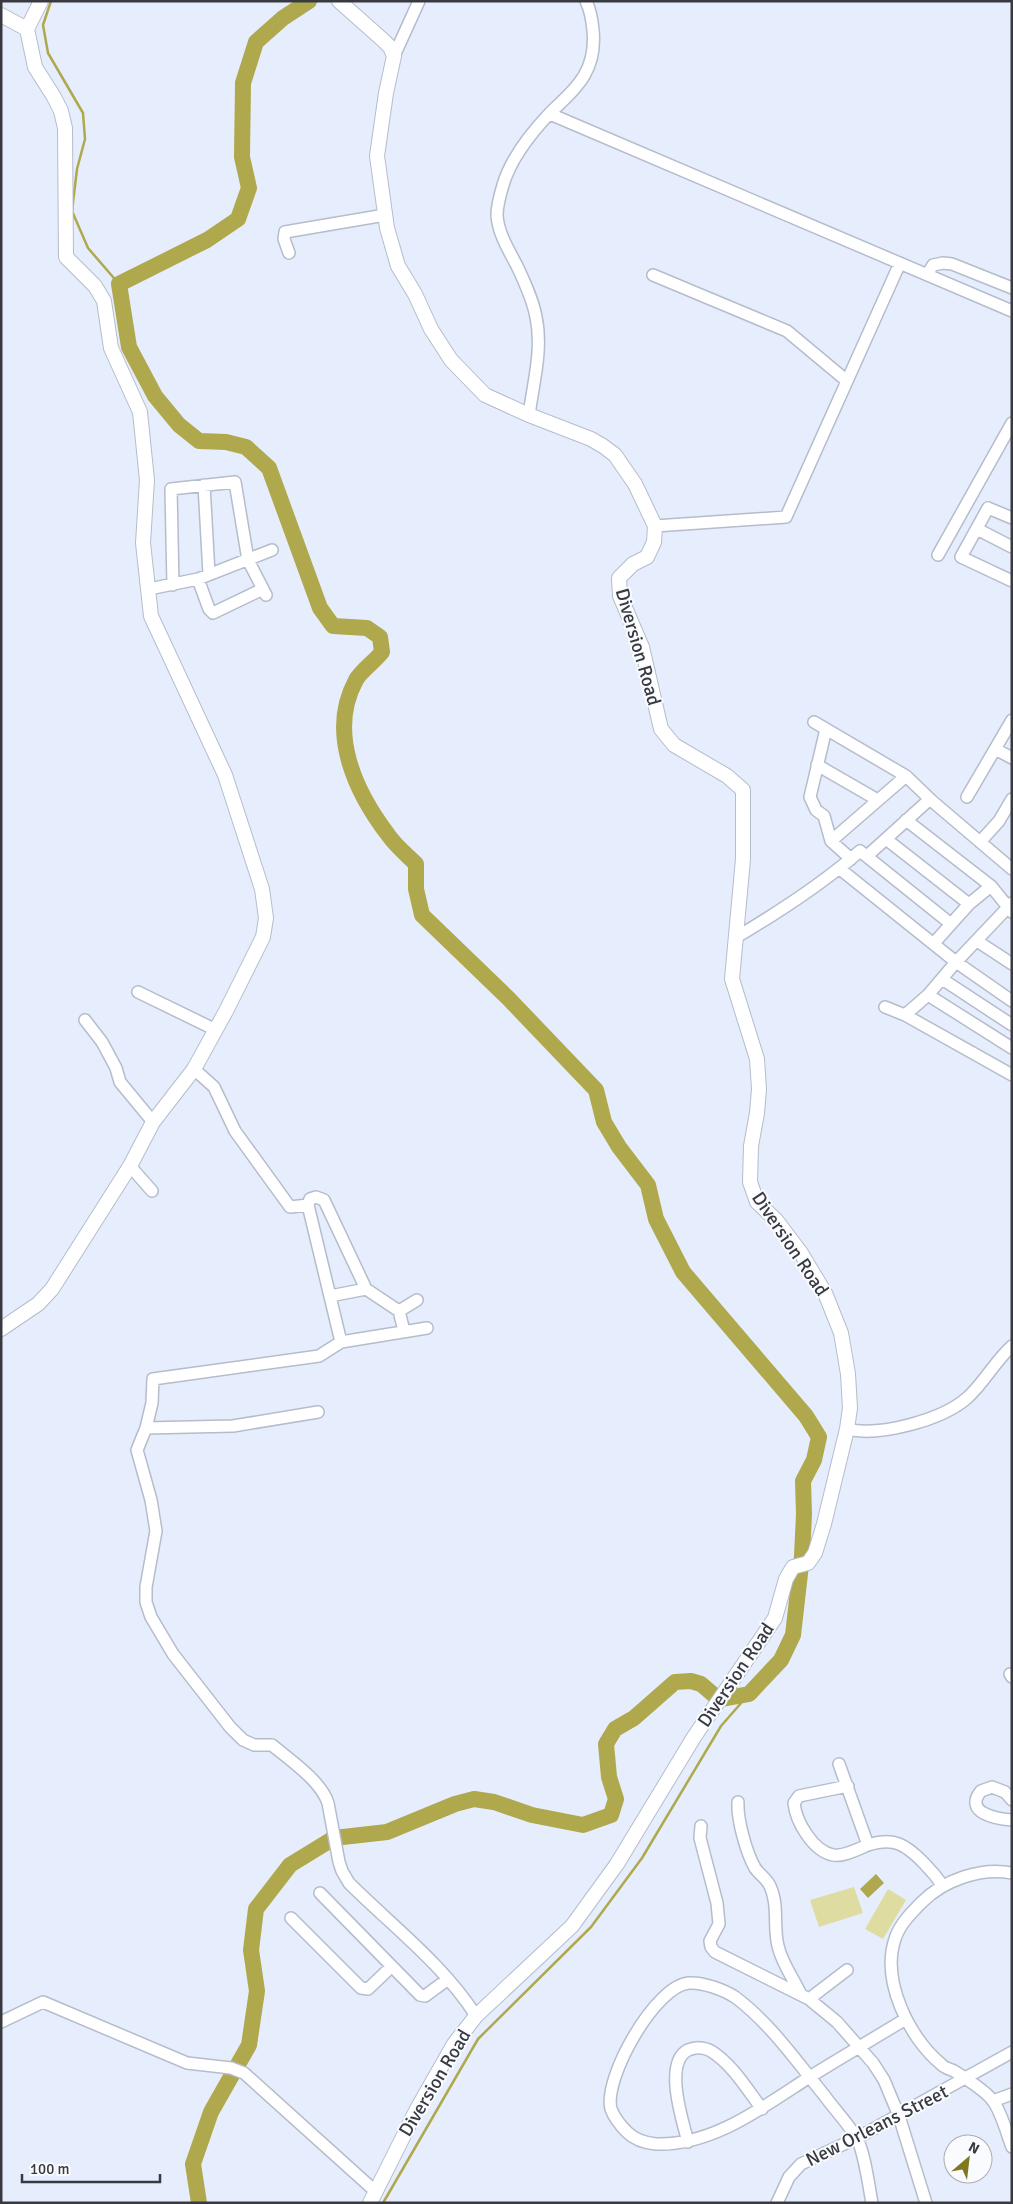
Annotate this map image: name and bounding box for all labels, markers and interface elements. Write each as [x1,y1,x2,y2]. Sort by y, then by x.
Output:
street label: Diversion Road [610,586,666,708]
street label: Diversion Road [746,1187,834,1301]
street label: Diversion Road [692,1618,780,1732]
street label: Diversion Road [394,2025,476,2141]
street label: New Orleans Street [802,2080,952,2172]
north arrow [943,2134,993,2184]
text: N [966,2138,982,2158]
scale bar [22,2152,160,2184]
text: 100 m [30,2160,70,2178]

